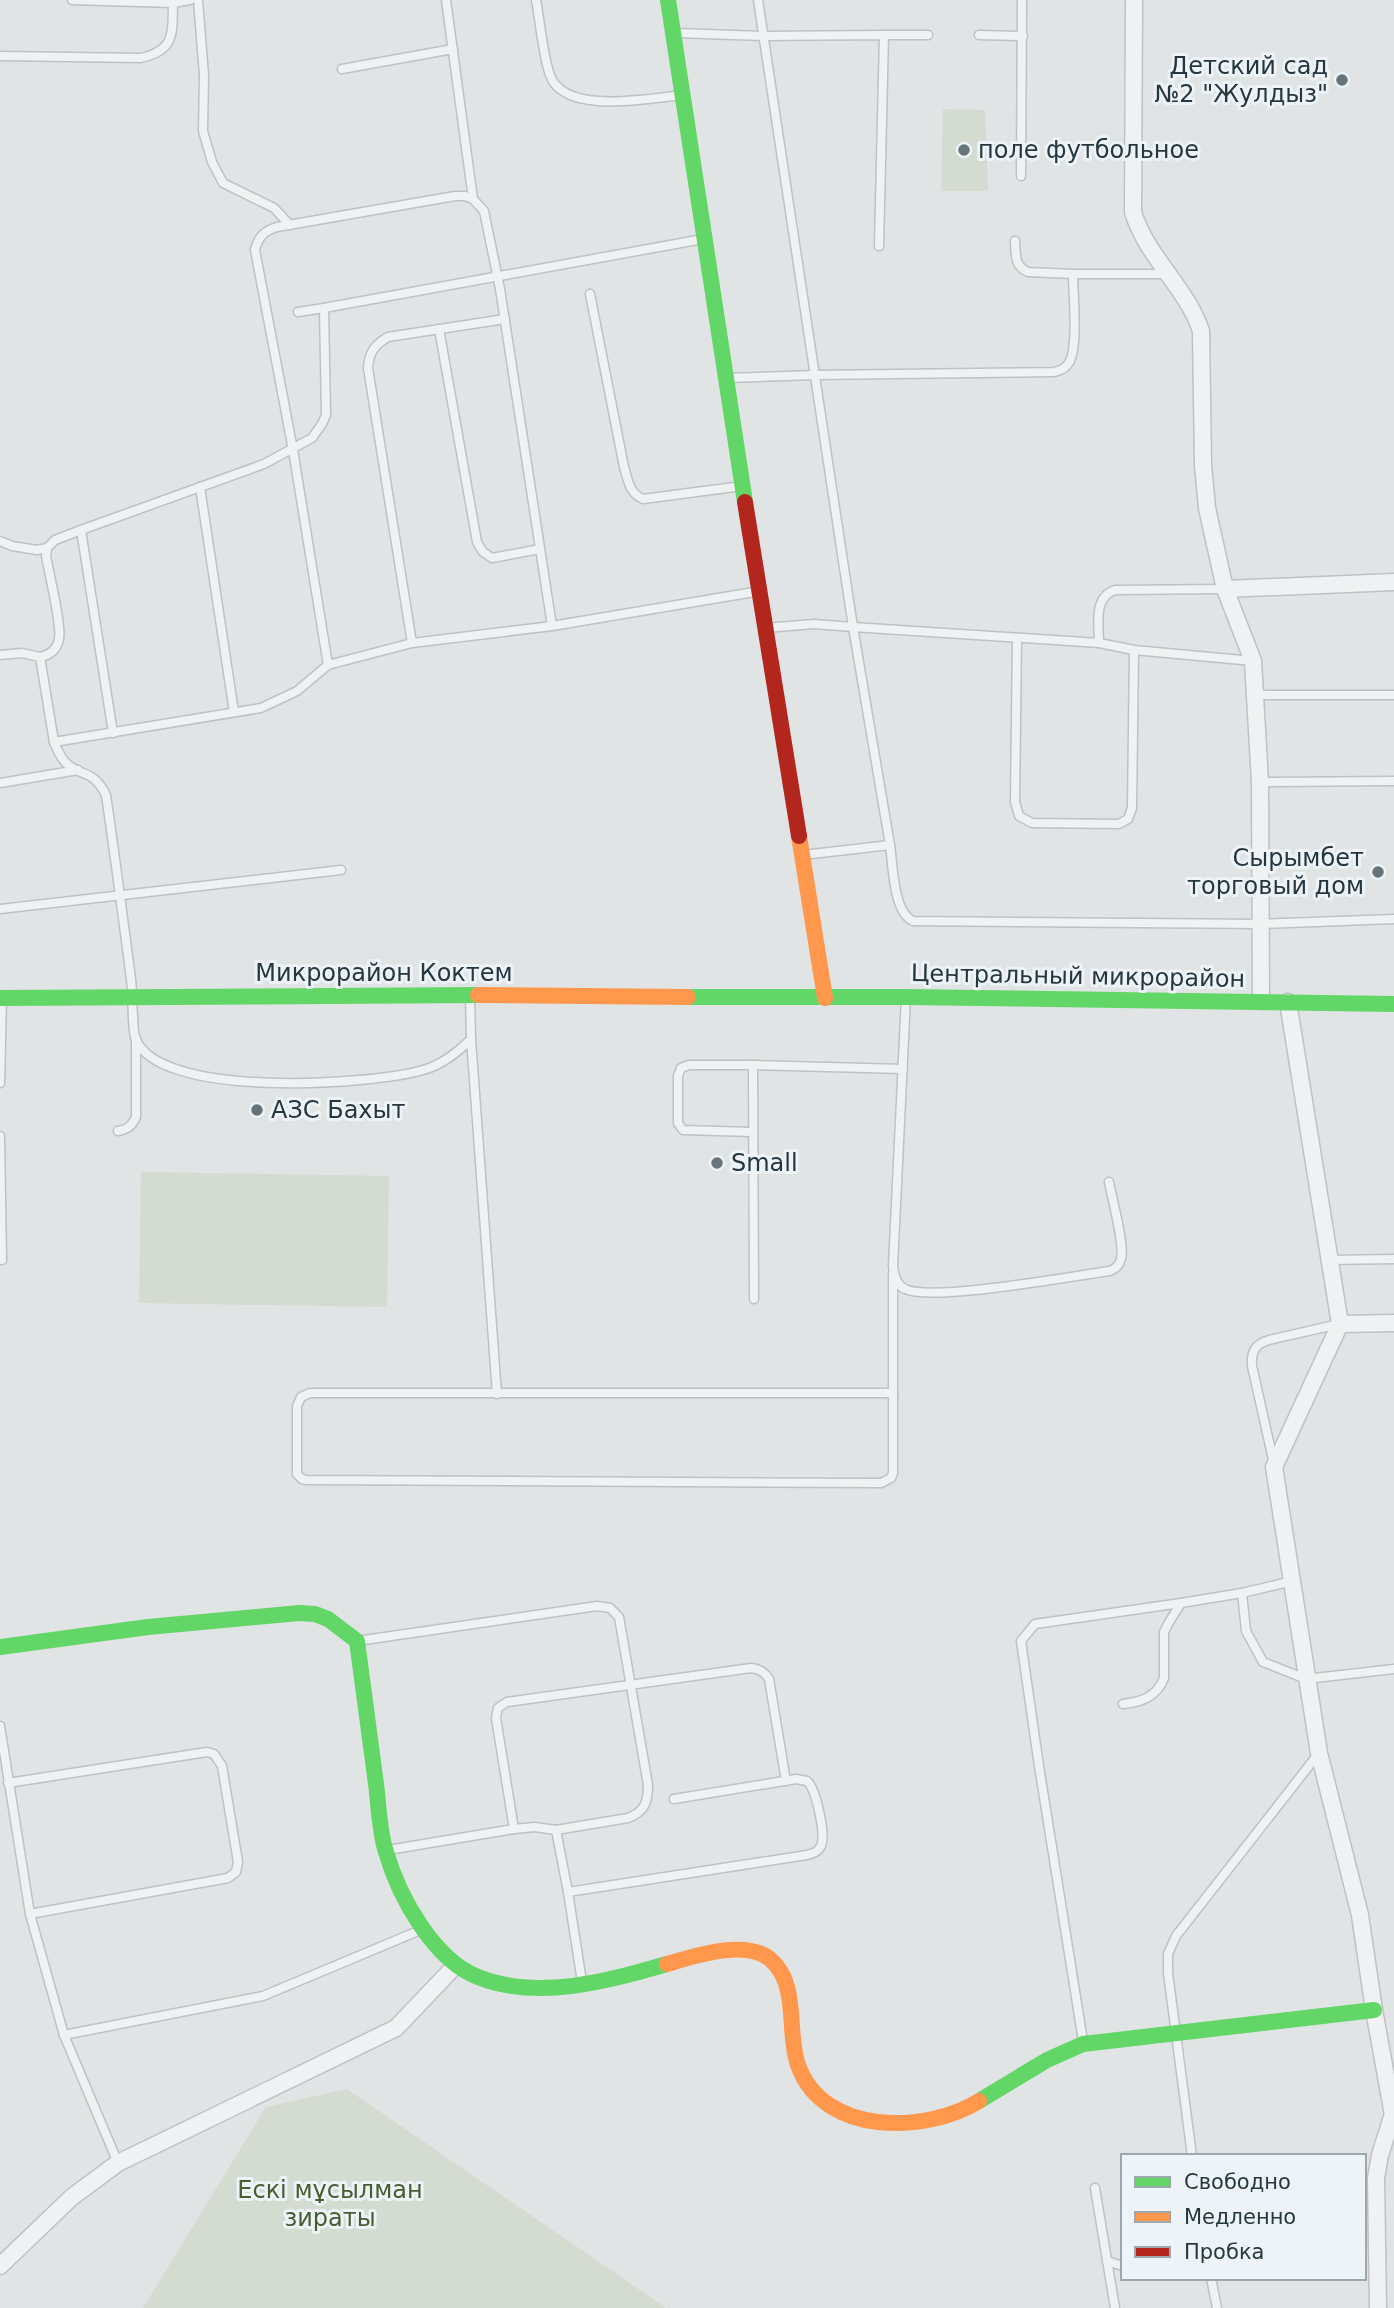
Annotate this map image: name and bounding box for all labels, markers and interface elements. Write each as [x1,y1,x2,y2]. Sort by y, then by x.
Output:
place label: Детский сад №2 "Жулдыз" [1154,52,1328,108]
marker: Детский сад №2 "Жулдыз" [1334,72,1350,88]
place label: поле футбольное [978,136,1199,164]
marker: поле футбольное [956,142,972,158]
place label: Сырымбет торговый дом [1187,844,1364,900]
marker: Сырымбет торговый дом [1370,864,1386,880]
street label: Микрорайон Коктем [255,959,513,987]
street label: Центральный микрорайон [911,959,1245,993]
place label: АЗС Бахыт [271,1096,406,1124]
marker: АЗС Бахыт [249,1102,265,1118]
place label: Small [731,1149,798,1177]
marker: Small [709,1155,725,1171]
legend [1121,2154,1366,2280]
text: Свободно [1184,2170,1291,2194]
park label: Ескі мұсылман зираты [237,2176,423,2232]
text: Медленно [1184,2205,1296,2229]
text: Пробка [1184,2240,1264,2264]

